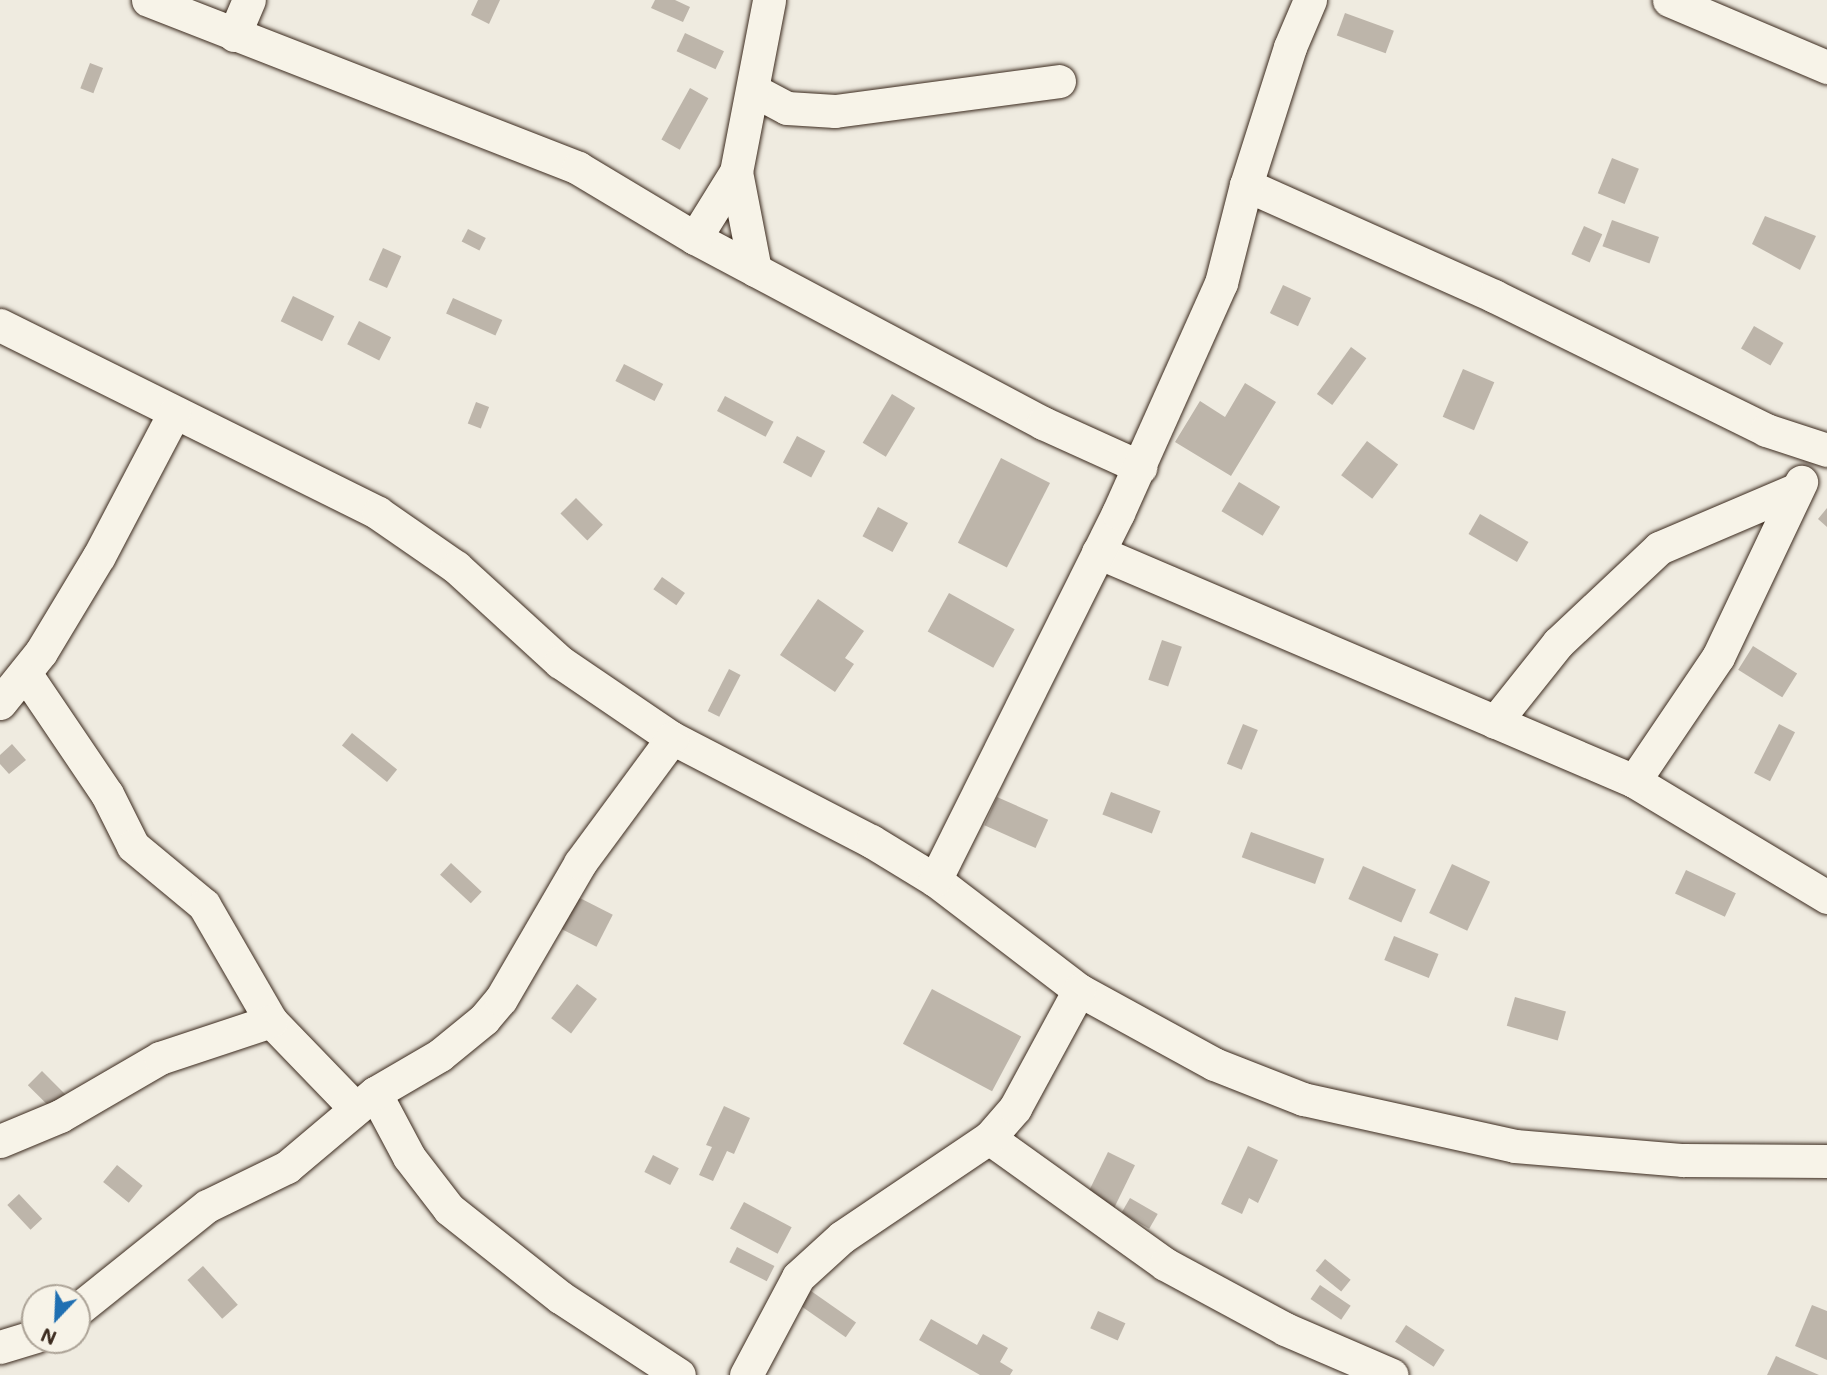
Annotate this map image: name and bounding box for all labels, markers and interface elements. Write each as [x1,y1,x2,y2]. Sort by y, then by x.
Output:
north arrow [21,1284,91,1354]
text: N [37,1323,60,1351]

